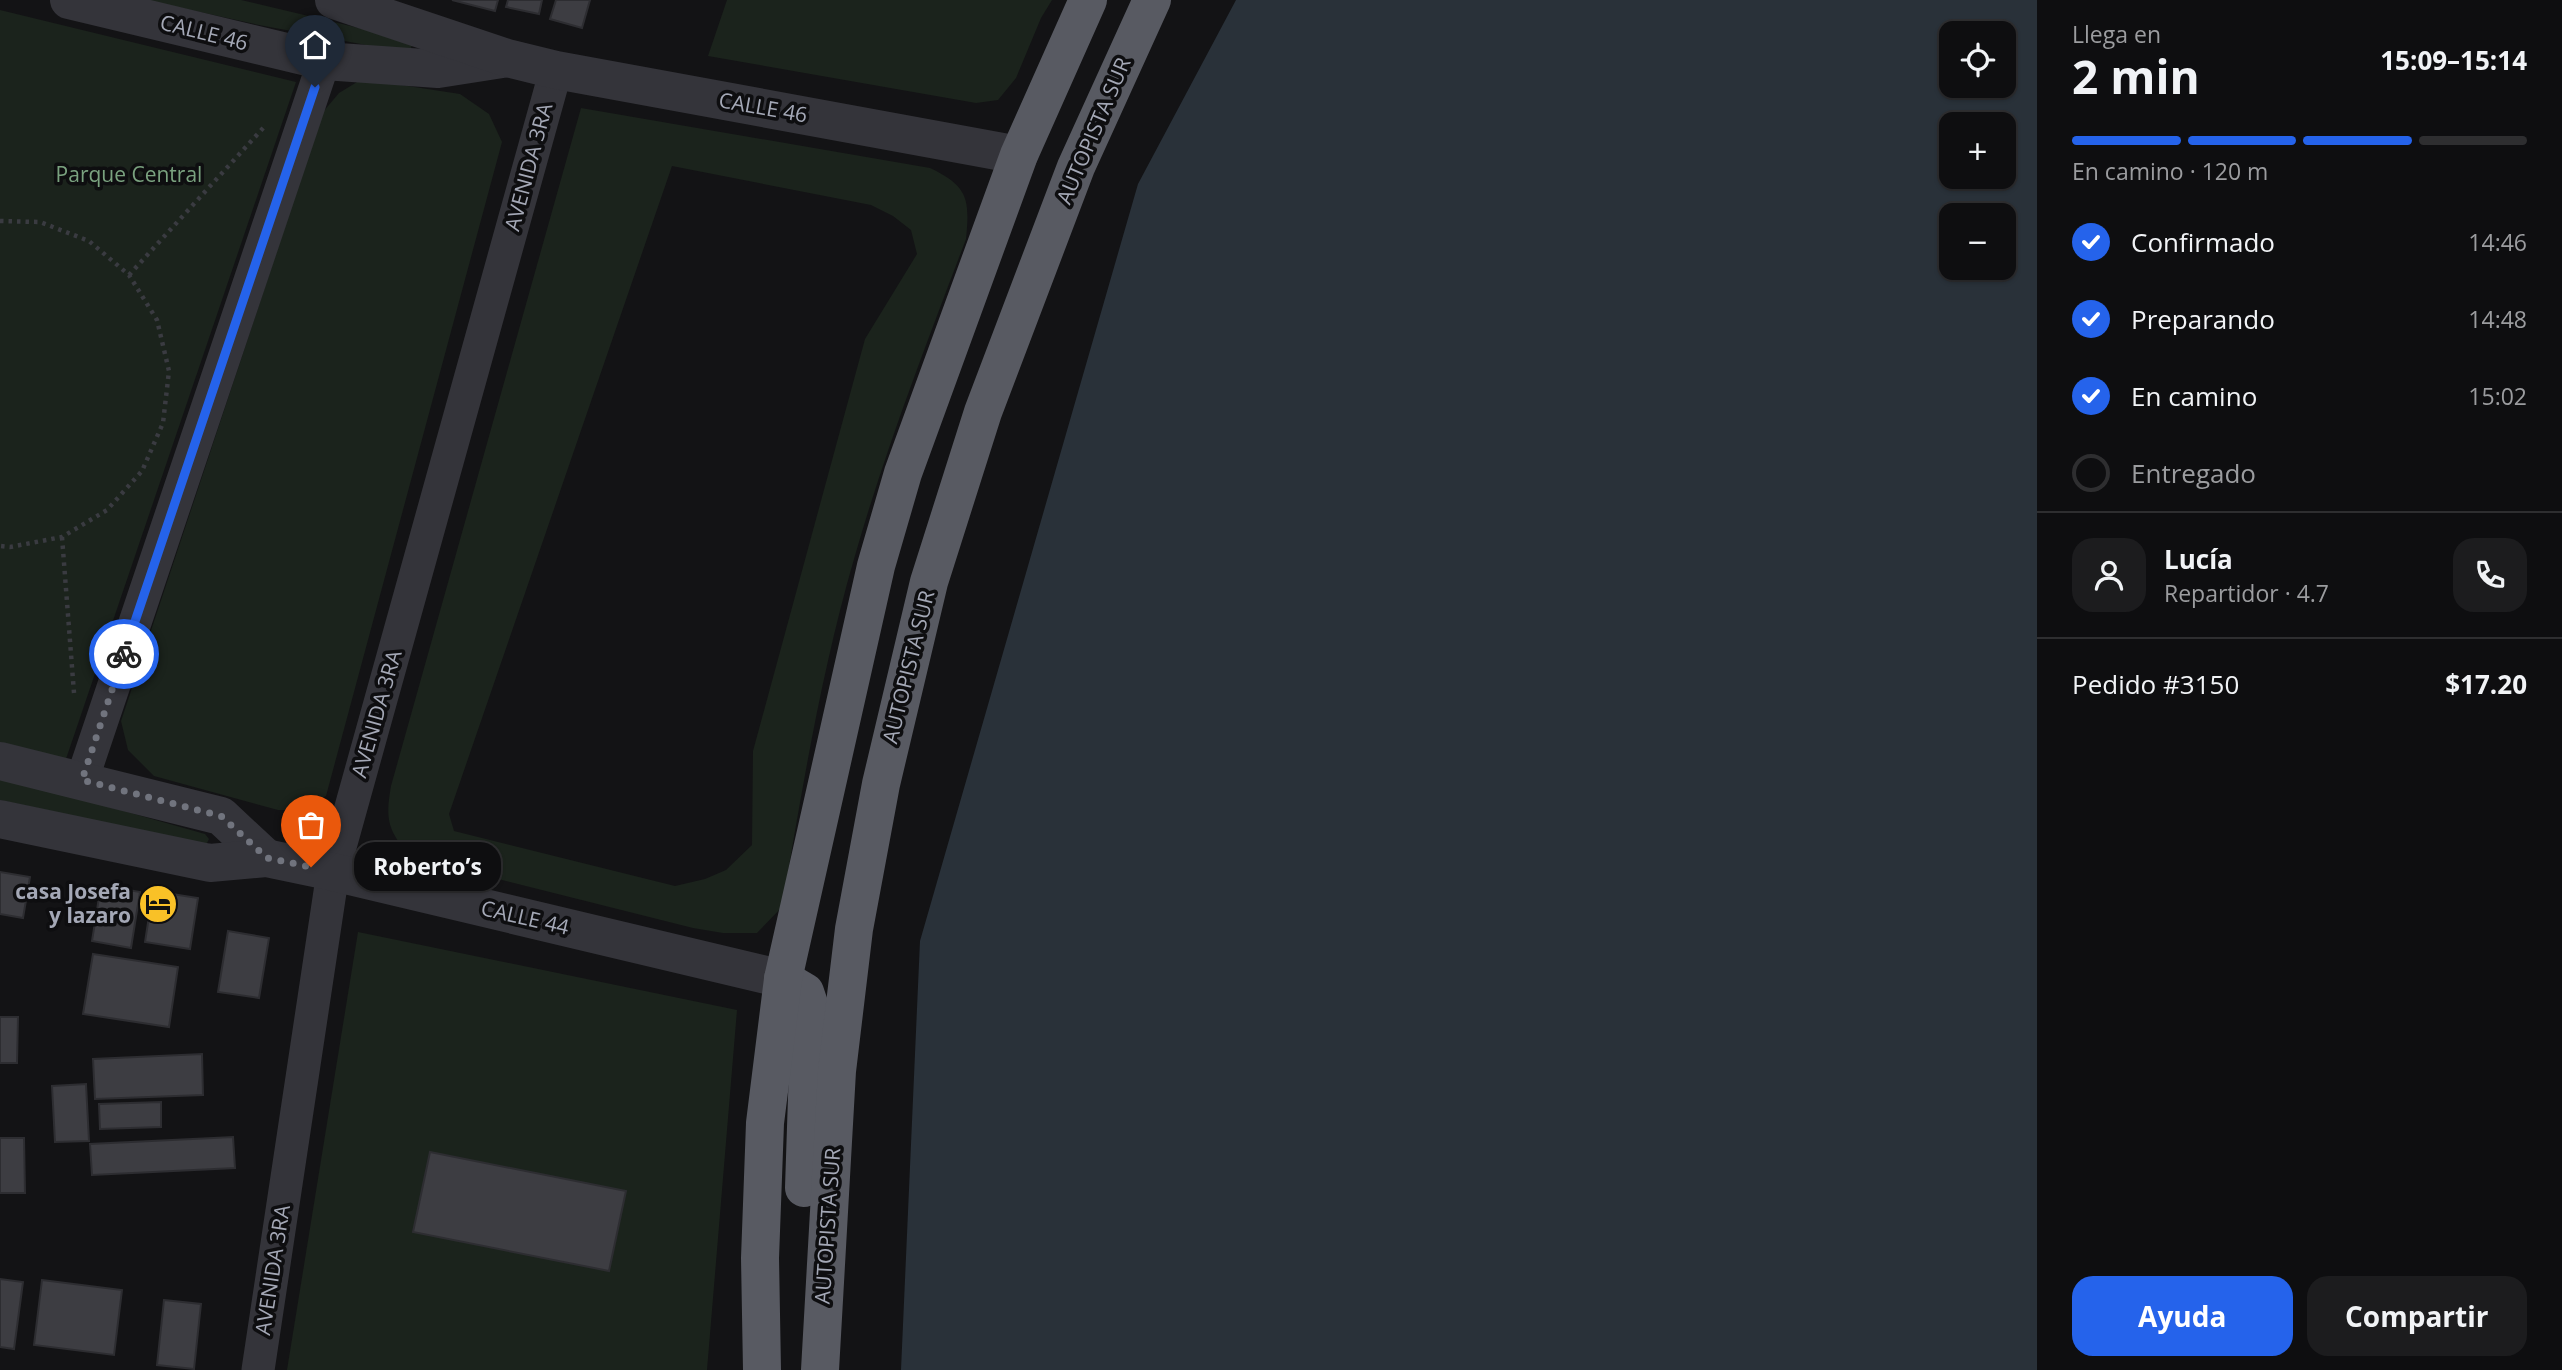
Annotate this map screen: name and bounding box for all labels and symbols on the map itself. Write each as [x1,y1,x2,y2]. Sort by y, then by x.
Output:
street label: CALLE 46 [157,8,251,56]
pin [285,15,345,87]
street label: AUTOPISTA SUR [1050,53,1137,208]
street label: CALLE 46 [717,85,810,129]
street label: AVENIDA 3RA [498,99,559,234]
park label: Parque Central [56,160,202,188]
street label: AUTOPISTA SUR [876,587,941,746]
courier [89,619,159,689]
street label: AVENIDA 3RA [344,646,408,781]
pin [281,795,341,867]
callout: Roberto’s [353,842,500,892]
place label: casa Josefa y lazaro [15,877,131,929]
hotel icon: casa Josefa y lazaro [137,883,179,925]
street label: CALLE 44 [478,893,572,941]
street label: AUTOPISTA SUR [808,1147,846,1305]
street label: AVENIDA 3RA [248,1202,296,1337]

